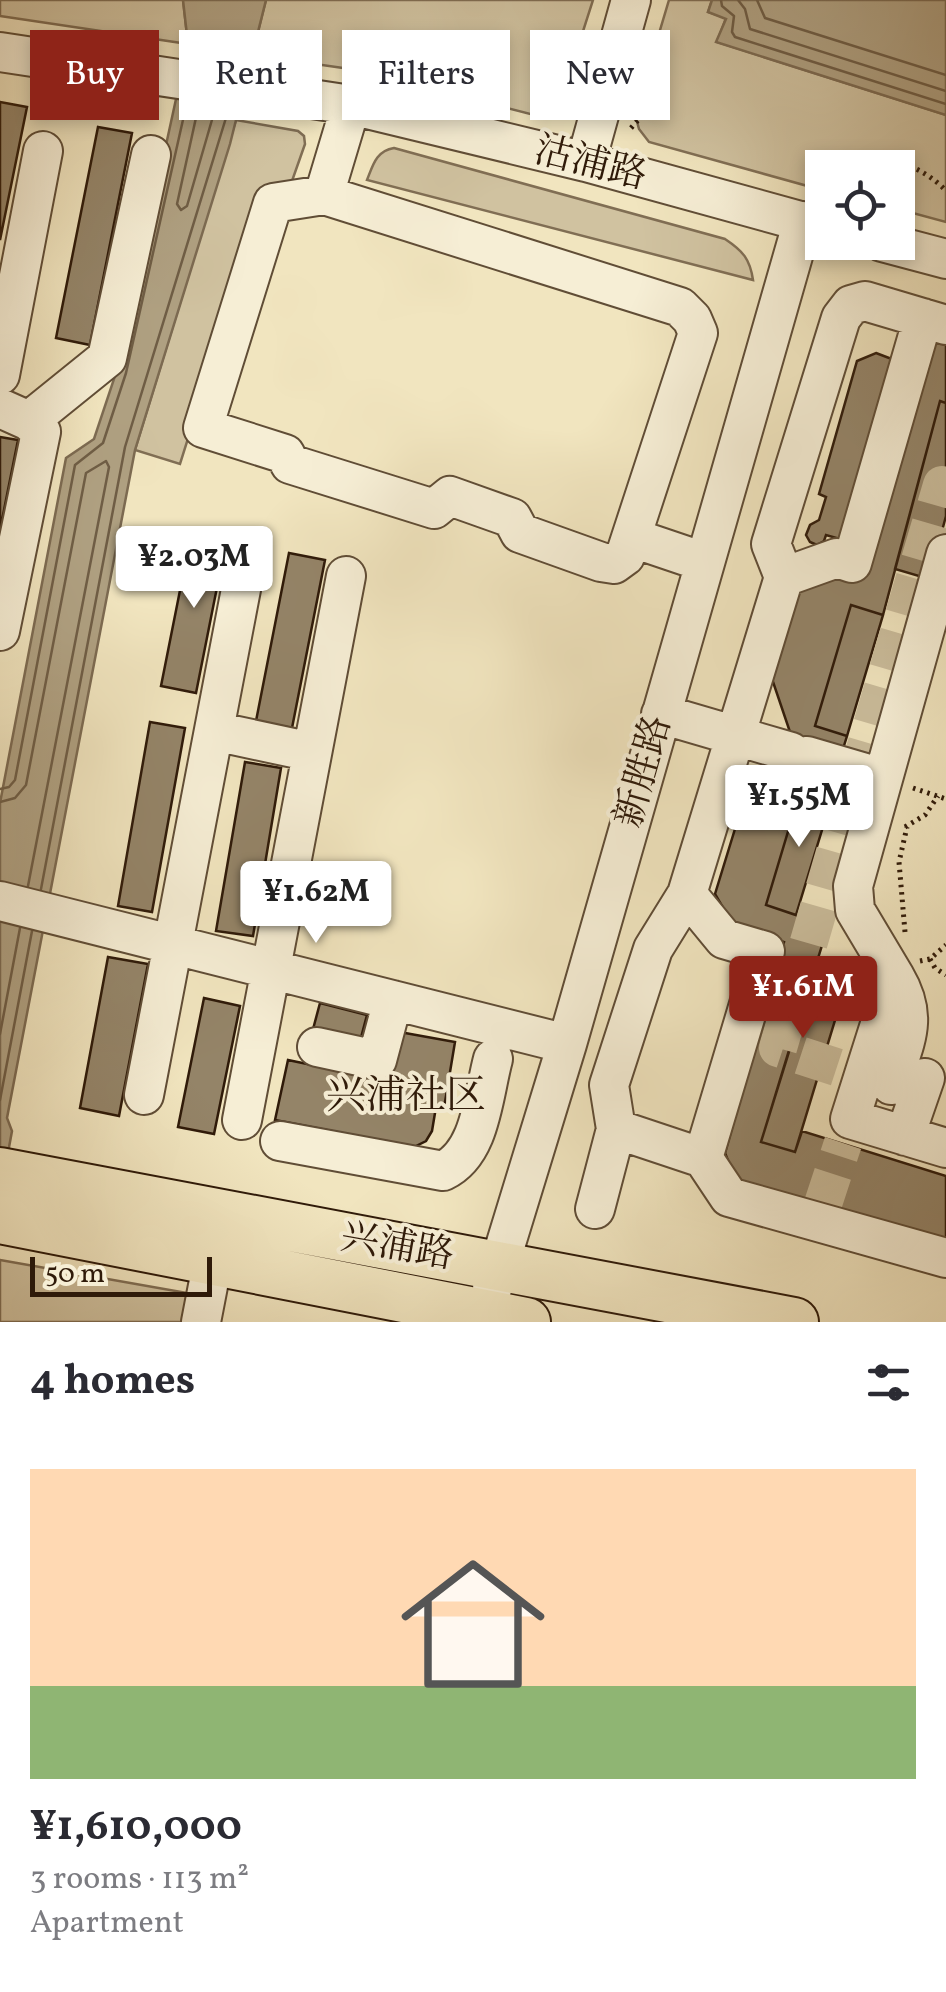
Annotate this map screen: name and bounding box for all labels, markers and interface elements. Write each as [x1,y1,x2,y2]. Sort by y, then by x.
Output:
chip: Buy [30,30,159,120]
chip: Rent [179,30,322,120]
chip: Filters [342,30,510,120]
chip: New [530,30,670,120]
street label: 沽浦路 [528,125,652,205]
map controls [805,150,915,260]
button: locate [805,150,915,260]
pin: ¥2.03M [113,526,275,611]
text: ¥2.03M [138,536,250,580]
street label: 新胜路 [604,710,686,834]
pin: ¥1.55M [718,765,880,850]
text: ¥1.55M [747,775,851,819]
pin: ¥1.62M [235,861,397,946]
text: ¥1.62M [262,871,370,915]
pin: ¥1.61M [722,956,884,1041]
text: ¥1.61M [751,966,855,1010]
district label: 兴浦社区 [326,1070,486,1126]
street label: 兴浦路 [336,1212,458,1284]
scale bar [30,1252,212,1296]
text: 50 m [45,1255,105,1294]
text: 4 homes [30,1353,195,1412]
icon: filters [861,1355,916,1410]
icon: home [383,1534,563,1714]
text: ¥1,610,000 [30,1799,242,1858]
text: 3 rooms · 113 m² [30,1858,249,1902]
text: Apartment [30,1902,184,1946]

